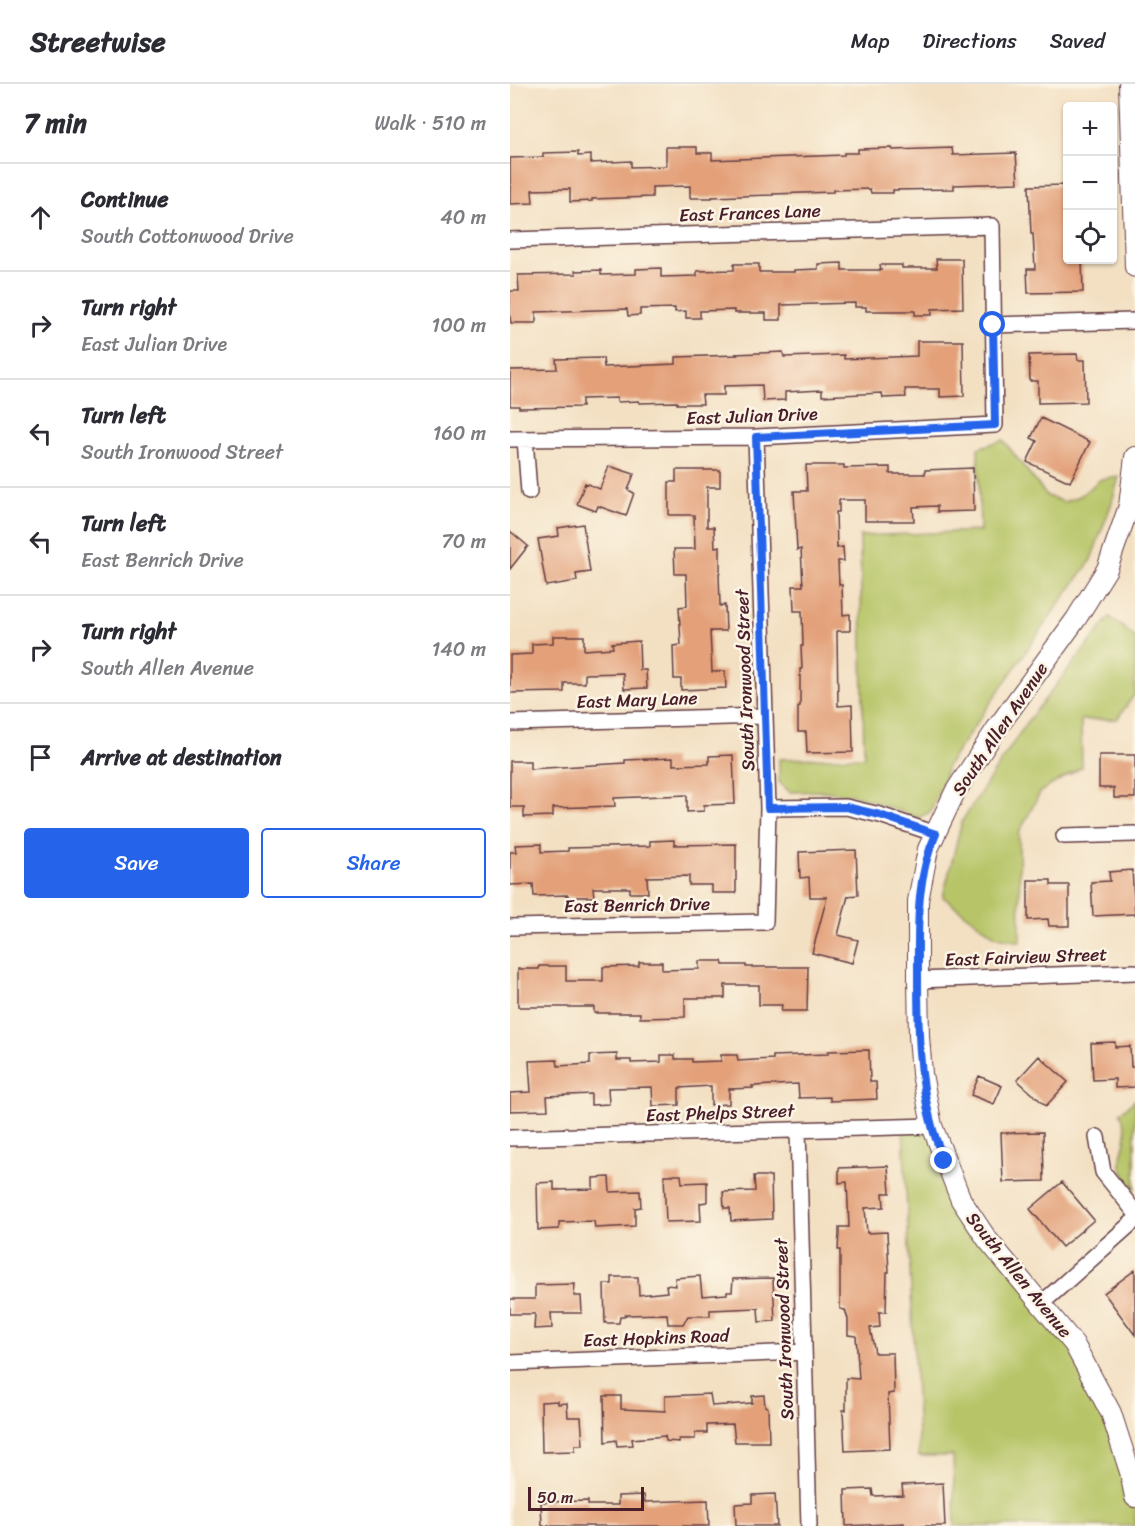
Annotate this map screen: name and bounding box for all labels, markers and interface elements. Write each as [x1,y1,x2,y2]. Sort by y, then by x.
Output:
text: Streetwise [30,17,166,66]
text: Map [851,22,889,60]
text: Directions [922,22,1017,60]
text: Saved [1050,22,1105,60]
text: 7 min [24,100,87,146]
map controls [1063,102,1117,264]
button: + [1063,102,1117,156]
text: Walk · 510 m [374,106,486,141]
button: − [1063,156,1117,210]
text: Continue [81,180,169,219]
street label: East Frances Lane [679,195,821,231]
text: 40 m [440,200,486,235]
icon: ahead [24,201,57,234]
button: locate [1063,210,1117,264]
text: South Cottonwood Drive [81,219,294,254]
text: Turn right [81,288,176,327]
text: 100 m [432,308,486,343]
icon: right [24,309,57,342]
route start [979,311,1005,337]
text: East Julian Drive [81,327,227,362]
text: Turn left [81,396,166,435]
street label: East Julian Drive [686,398,819,434]
text: 160 m [433,416,486,451]
icon: left [24,417,57,450]
text: South Ironwood Street [81,435,283,470]
text: Turn left [81,504,166,543]
text: 70 m [441,524,486,559]
icon: left [24,525,57,558]
text: East Benrich Drive [81,543,244,578]
street label: South Ironwood Street [726,588,764,771]
text: Turn right [81,612,176,651]
text: 140 m [432,632,486,667]
icon: right [24,633,57,666]
text: South Allen Avenue [81,651,254,686]
street label: South Allen Avenue [943,656,1057,802]
street label: East Mary Lane [576,682,698,718]
text: Arrive at destination [81,738,282,777]
icon: arrive [24,741,57,774]
button: Save [24,828,249,898]
button: Share [261,828,486,898]
street label: East Benrich Drive [564,888,710,922]
street label: East Fairview Street [944,938,1108,976]
street label: East Phelps Street [645,1094,795,1132]
route end [930,1147,956,1173]
street label: South Allen Avenue [958,1204,1080,1346]
street label: South Ironwood Street [765,1237,803,1420]
street label: East Hopkins Road [582,1319,731,1357]
text: 50 m [537,1483,573,1512]
scale bar [528,1484,644,1512]

